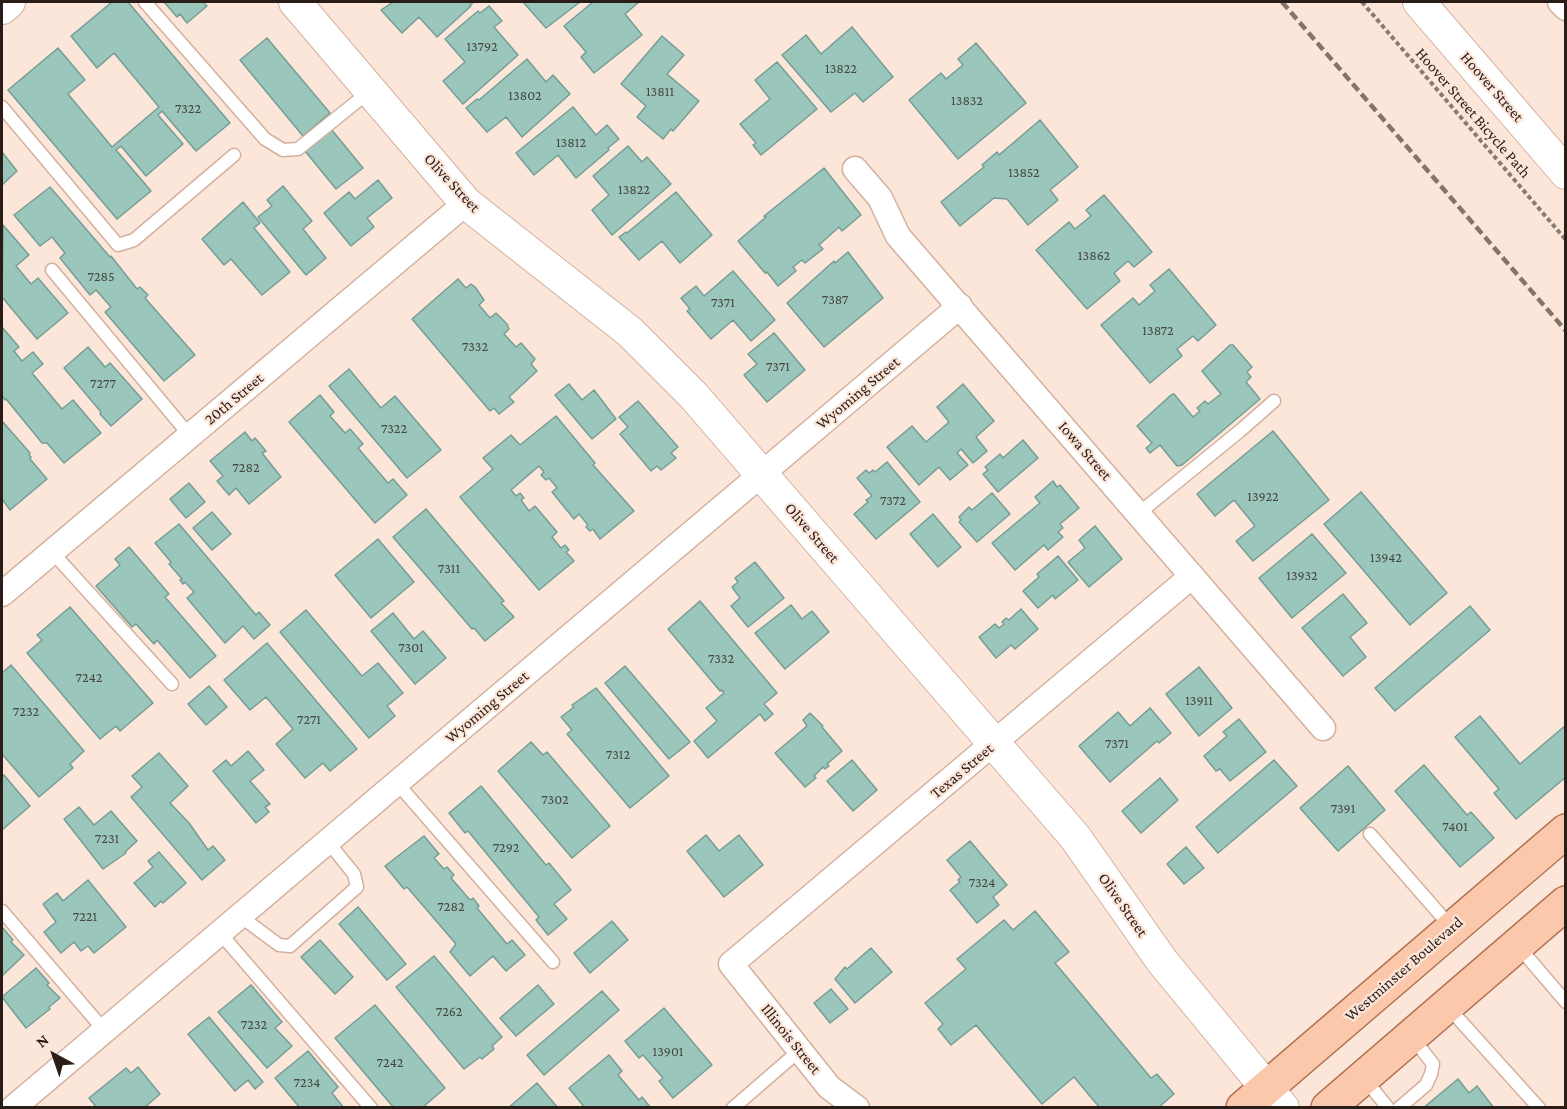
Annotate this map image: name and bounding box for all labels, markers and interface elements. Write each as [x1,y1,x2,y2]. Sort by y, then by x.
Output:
house number: 13792 [466,39,498,55]
street label: Hoover Street Bicycle Path [1411,44,1535,182]
street label: Hoover Street [1456,48,1528,126]
house number: 13822 [825,61,857,77]
house number: 13811 [646,84,674,100]
house number: 13802 [508,88,542,104]
house number: 13832 [951,93,983,109]
house number: 7322 [175,101,201,117]
house number: 13812 [556,135,586,151]
street label: Olive Street [420,149,484,217]
house number: 13852 [1008,165,1040,181]
house number: 13822 [618,182,650,198]
house number: 13862 [1078,248,1110,264]
house number: 7285 [87,269,115,285]
house number: 7387 [822,292,848,308]
house number: 7371 [711,295,735,311]
house number: 13872 [1142,323,1174,339]
house number: 7332 [462,339,488,355]
street label: Wyoming Street [812,352,904,434]
house number: 7371 [766,359,790,375]
street label: 20th Street [201,369,267,429]
house number: 7277 [90,376,116,392]
street label: Iowa Street [1054,417,1116,485]
house number: 7322 [381,421,407,437]
house number: 7282 [232,460,260,476]
house number: 13922 [1247,489,1279,505]
house number: 7372 [880,493,906,509]
street label: Olive Street [781,499,843,567]
house number: 13942 [1370,550,1402,566]
house number: 7311 [438,561,460,577]
house number: 13932 [1286,568,1318,584]
house number: 7301 [398,640,424,656]
house number: 7332 [708,651,734,667]
street label: Wyoming Street [441,666,533,748]
house number: 7242 [76,670,102,686]
house number: 13911 [1185,693,1213,709]
house number: 7232 [13,704,39,720]
house number: 7271 [297,712,321,728]
house number: 7371 [1105,736,1129,752]
street label: Texas Street [927,739,997,803]
house number: 7312 [606,747,630,763]
house number: 7302 [541,792,569,808]
house number: 7391 [1331,801,1355,817]
house number: 7401 [1442,819,1468,835]
house number: 7231 [95,831,119,847]
house number: 7292 [493,840,519,856]
street label: Olive Street [1094,869,1152,941]
house number: 7324 [969,875,995,891]
house number: 7282 [437,899,465,915]
house number: 7221 [73,909,97,925]
street label: Westminster Boulevard [1341,912,1467,1026]
street label: Illinois Street [757,1000,825,1078]
house number: 7262 [436,1004,462,1020]
house number: 7232 [241,1017,267,1033]
north arrow [24,1025,84,1085]
text: N [32,1031,52,1051]
house number: 13901 [653,1044,683,1060]
house number: 7242 [377,1055,403,1071]
house number: 7234 [294,1075,320,1091]

